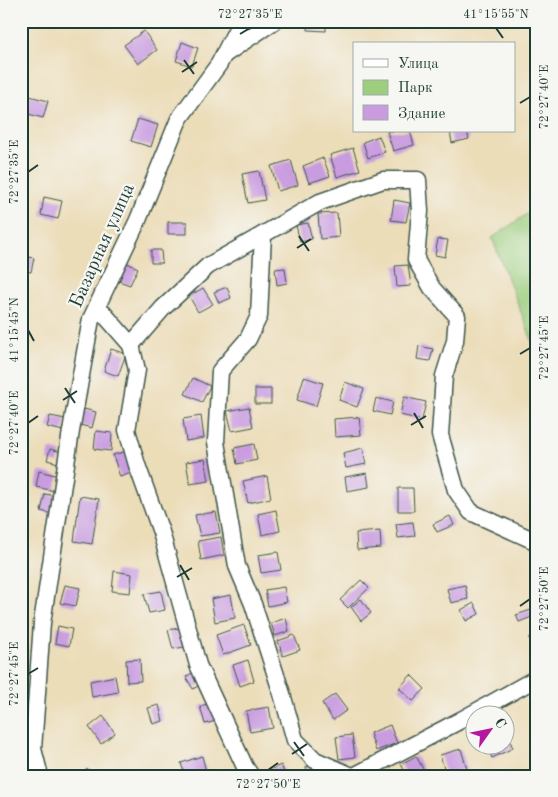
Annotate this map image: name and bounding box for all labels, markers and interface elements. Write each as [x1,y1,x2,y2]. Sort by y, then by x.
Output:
text: 72°27'35"E [218,8,282,21]
text: 41°15'55"N [463,8,529,21]
legend [353,42,516,132]
text: Улица [398,57,439,72]
text: 72°27'40"E [539,65,551,129]
text: Парк [398,81,433,96]
text: Здание [398,107,445,122]
text: 72°27'35"E [8,140,21,204]
street label: Базарная улица [67,180,139,311]
text: 41°15'45"N [8,297,21,363]
text: 72°27'45"E [538,316,551,380]
text: 72°27'40"E [9,391,21,455]
text: 72°27'50"E [538,567,551,631]
text: 72°27'45"E [8,642,21,706]
north arrow [466,704,516,754]
text: С [492,716,508,731]
text: 72°27'50"E [236,778,300,791]

